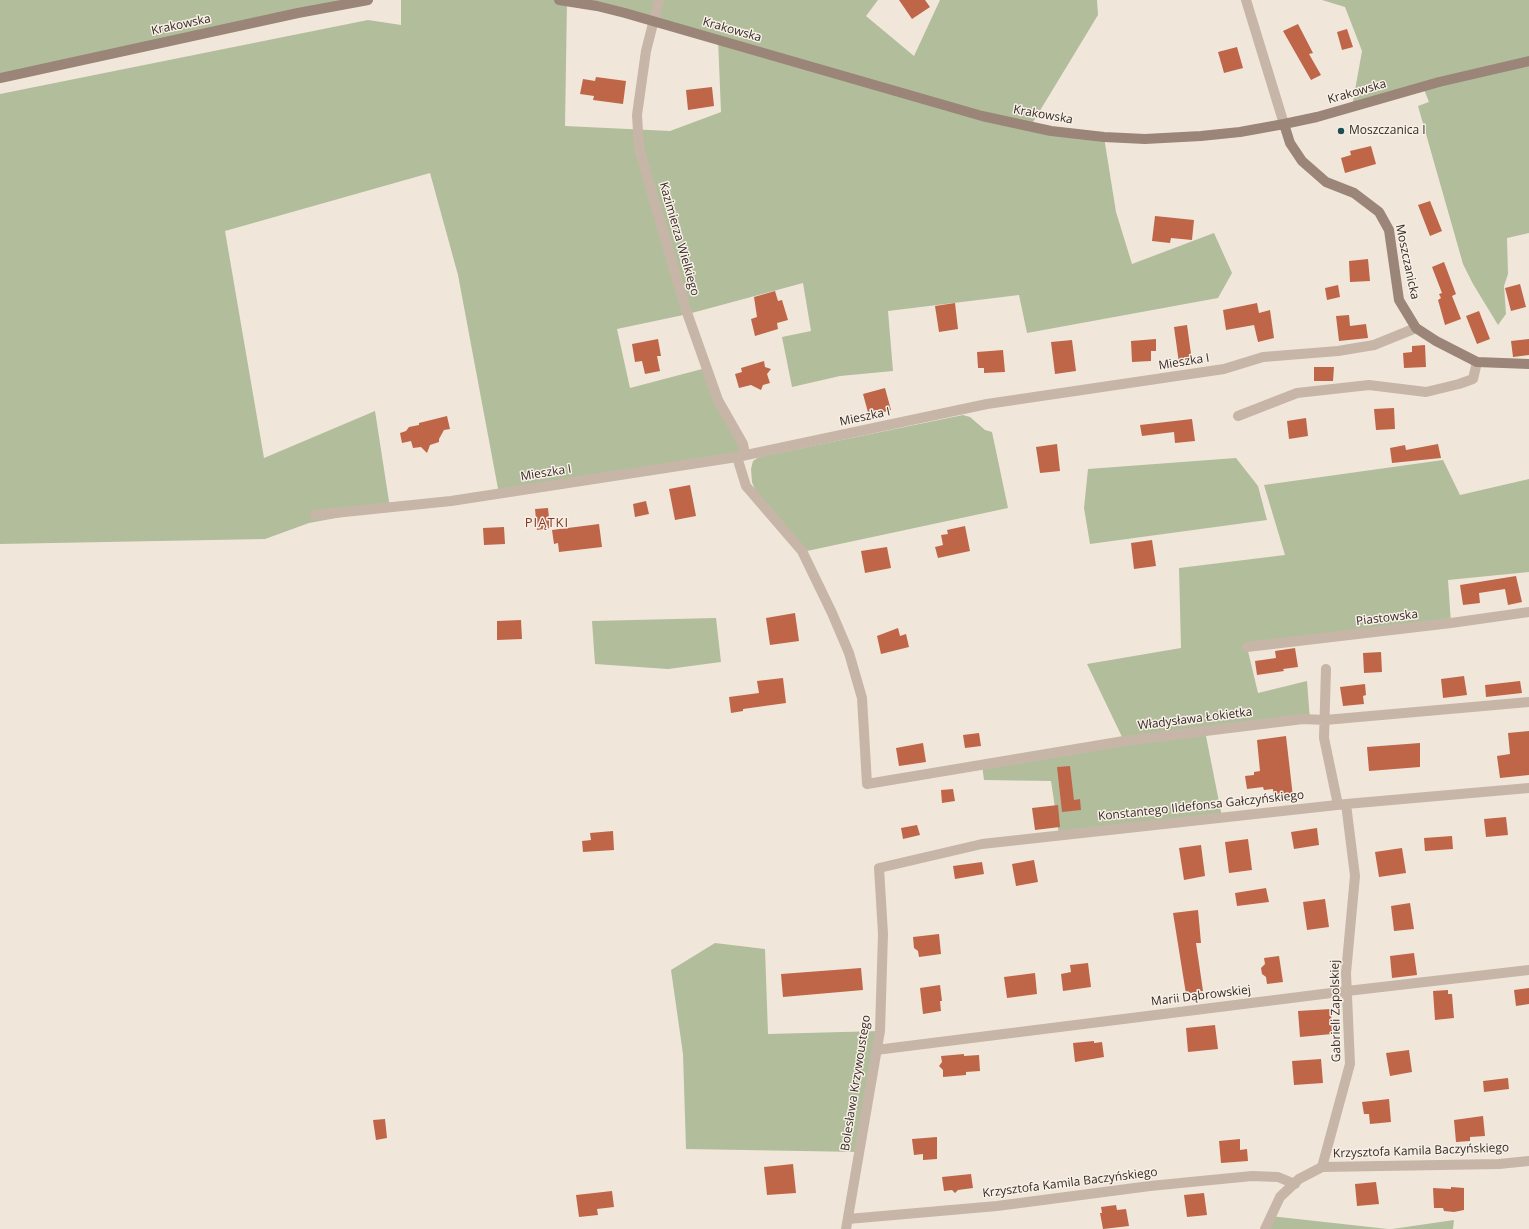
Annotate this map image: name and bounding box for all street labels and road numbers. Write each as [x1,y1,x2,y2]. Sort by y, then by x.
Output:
street label: Krakowska [150,12,212,38]
street label: Krakowska [701,15,763,45]
street label: Krakowska [1326,77,1388,107]
street label: Krakowska [1012,103,1074,127]
street label: Kazimierza Wielkiego [656,181,702,297]
street label: Moszczanicka [1392,223,1422,301]
street label: Mieszka I [1158,351,1210,373]
street label: Mieszka I [838,405,892,429]
street label: Mieszka I [520,462,572,484]
street label: Piastowska [1355,607,1419,629]
street label: Władysława Łokietka [1137,705,1253,733]
street label: Konstantego Ildefonsa Gałczyńskiego [1097,788,1305,824]
street label: Gabrieli Zapolskiej [1328,960,1344,1062]
street label: Marii Dąbrowskiej [1150,983,1252,1009]
street label: Bolesława Krzywoustego [838,1014,874,1152]
street label: Krzysztofa Kamila Baczyńskiego [1333,1141,1509,1161]
street label: Krzysztofa Kamila Baczyńskiego [982,1165,1158,1201]

